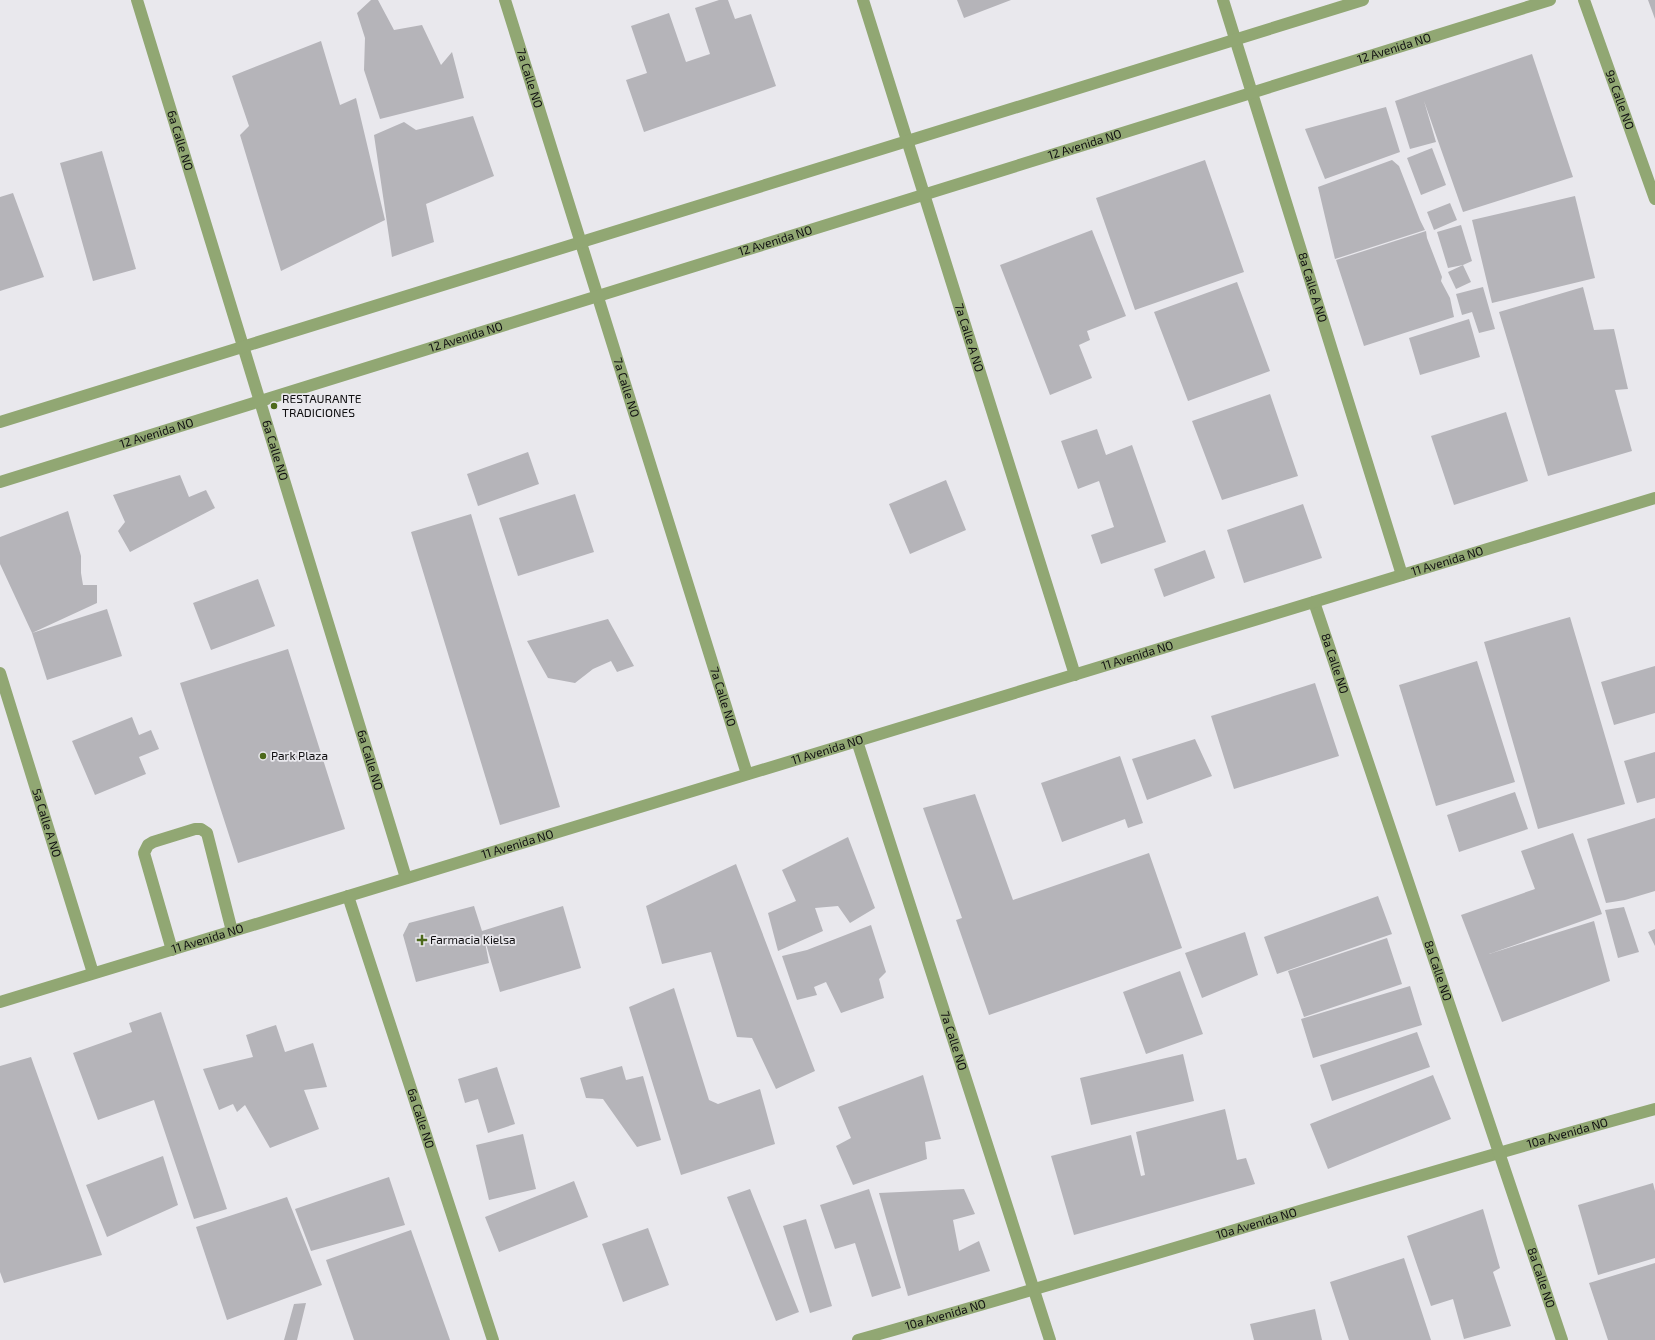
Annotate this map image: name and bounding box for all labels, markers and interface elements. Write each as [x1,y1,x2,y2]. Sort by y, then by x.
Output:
street label: 12 Avenida NO [1355,29,1432,66]
street label: 7a Calle NO [515,46,546,109]
street label: 9a Calle NO [1603,68,1638,131]
street label: 6a Calle NO [165,108,197,172]
street label: 12 Avenida NO [1046,126,1123,162]
street label: 12 Avenida NO [736,222,814,258]
street label: 8a Calle A NO [1296,250,1331,324]
street label: 7a Calle A NO [953,301,987,374]
street label: 12 Avenida NO [427,318,504,354]
street label: 7a Calle NO [611,356,643,419]
place label: RESTAURANTE TRADICIONES [282,391,362,419]
marker: RESTAURANTE TRADICIONES [269,401,279,411]
street label: 12 Avenida NO [118,414,195,450]
street label: 6a Calle NO [260,418,292,482]
street label: 11 Avenida NO [1409,543,1485,578]
street label: 8a Calle NO [1319,631,1352,695]
street label: 11 Avenida NO [1099,637,1175,672]
street label: 7a Calle NO [708,665,740,728]
street label: 6a Calle NO [355,728,387,792]
street label: 11 Avenida NO [789,731,865,767]
place label: Park Plaza [271,748,328,762]
marker: Park Plaza [258,751,268,761]
street label: 5a Calle A NO [30,786,65,859]
street label: 11 Avenida NO [480,826,555,861]
street label: 11 Avenida NO [170,920,245,955]
place label: Farmacia Kielsa [430,932,516,946]
marker: Farmacia Kielsa [417,935,427,945]
street label: 8a Calle NO [1422,938,1455,1002]
street label: 7a Calle NO [938,1009,971,1072]
street label: 6a Calle NO [405,1086,438,1150]
street label: 10a Avenida NO [1525,1114,1609,1150]
street label: 10a Avenida NO [1214,1204,1298,1241]
street label: 8a Calle NO [1525,1246,1559,1310]
street label: 10a Avenida NO [903,1296,987,1332]

